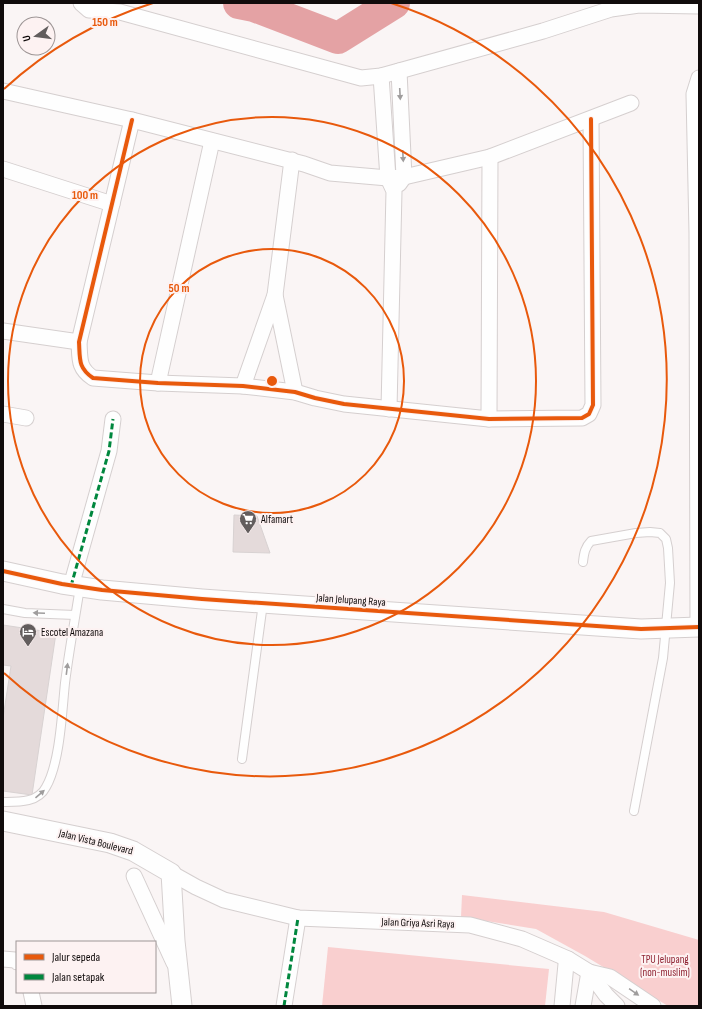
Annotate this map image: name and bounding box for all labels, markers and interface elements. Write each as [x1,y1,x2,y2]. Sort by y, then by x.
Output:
text: 150 m [92,15,118,30]
north arrow [16,16,56,56]
text: U [20,34,34,43]
one-way arrow [397,88,403,101]
one-way arrow [400,150,406,163]
text: 100 m [72,188,98,203]
text: 50 m [169,281,189,296]
centre of rings [265,374,279,388]
supermarket icon: Alfamart [238,509,258,534]
place label: Alfamart [260,513,294,526]
street label: Jalan Jelupang Raya [315,591,386,609]
one-way arrow [33,610,45,617]
hotel icon: Escotel Amazana [18,622,38,647]
place label: Escotel Amazana [41,626,103,639]
one-way arrow [64,663,70,675]
one-way arrow [34,790,45,799]
street label: Jalan Vista Boulevard [57,826,135,858]
street label: Jalan Griya Asri Raya [380,915,455,931]
legend [16,941,156,993]
text: Jalur sepeda [51,950,101,965]
park label: TPU Jelupang (non-muslim) [640,953,690,979]
text: Jalan setapak [51,970,105,985]
one-way arrow [628,988,639,996]

